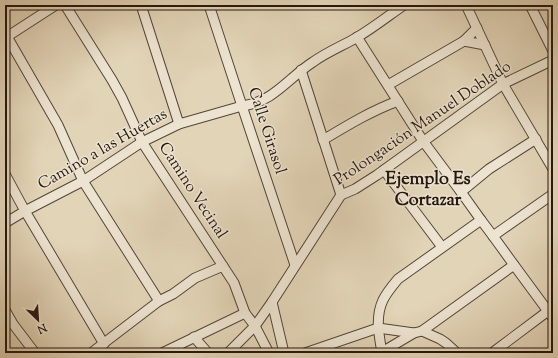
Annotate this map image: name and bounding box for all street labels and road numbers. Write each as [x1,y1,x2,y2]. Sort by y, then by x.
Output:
street label: Prolongación Manuel Doblado [330,56,516,192]
street label: Calle Girasol [241,85,291,178]
street label: Camino a las Huertas [34,104,172,196]
street label: Camino Vecinal [152,138,232,244]

